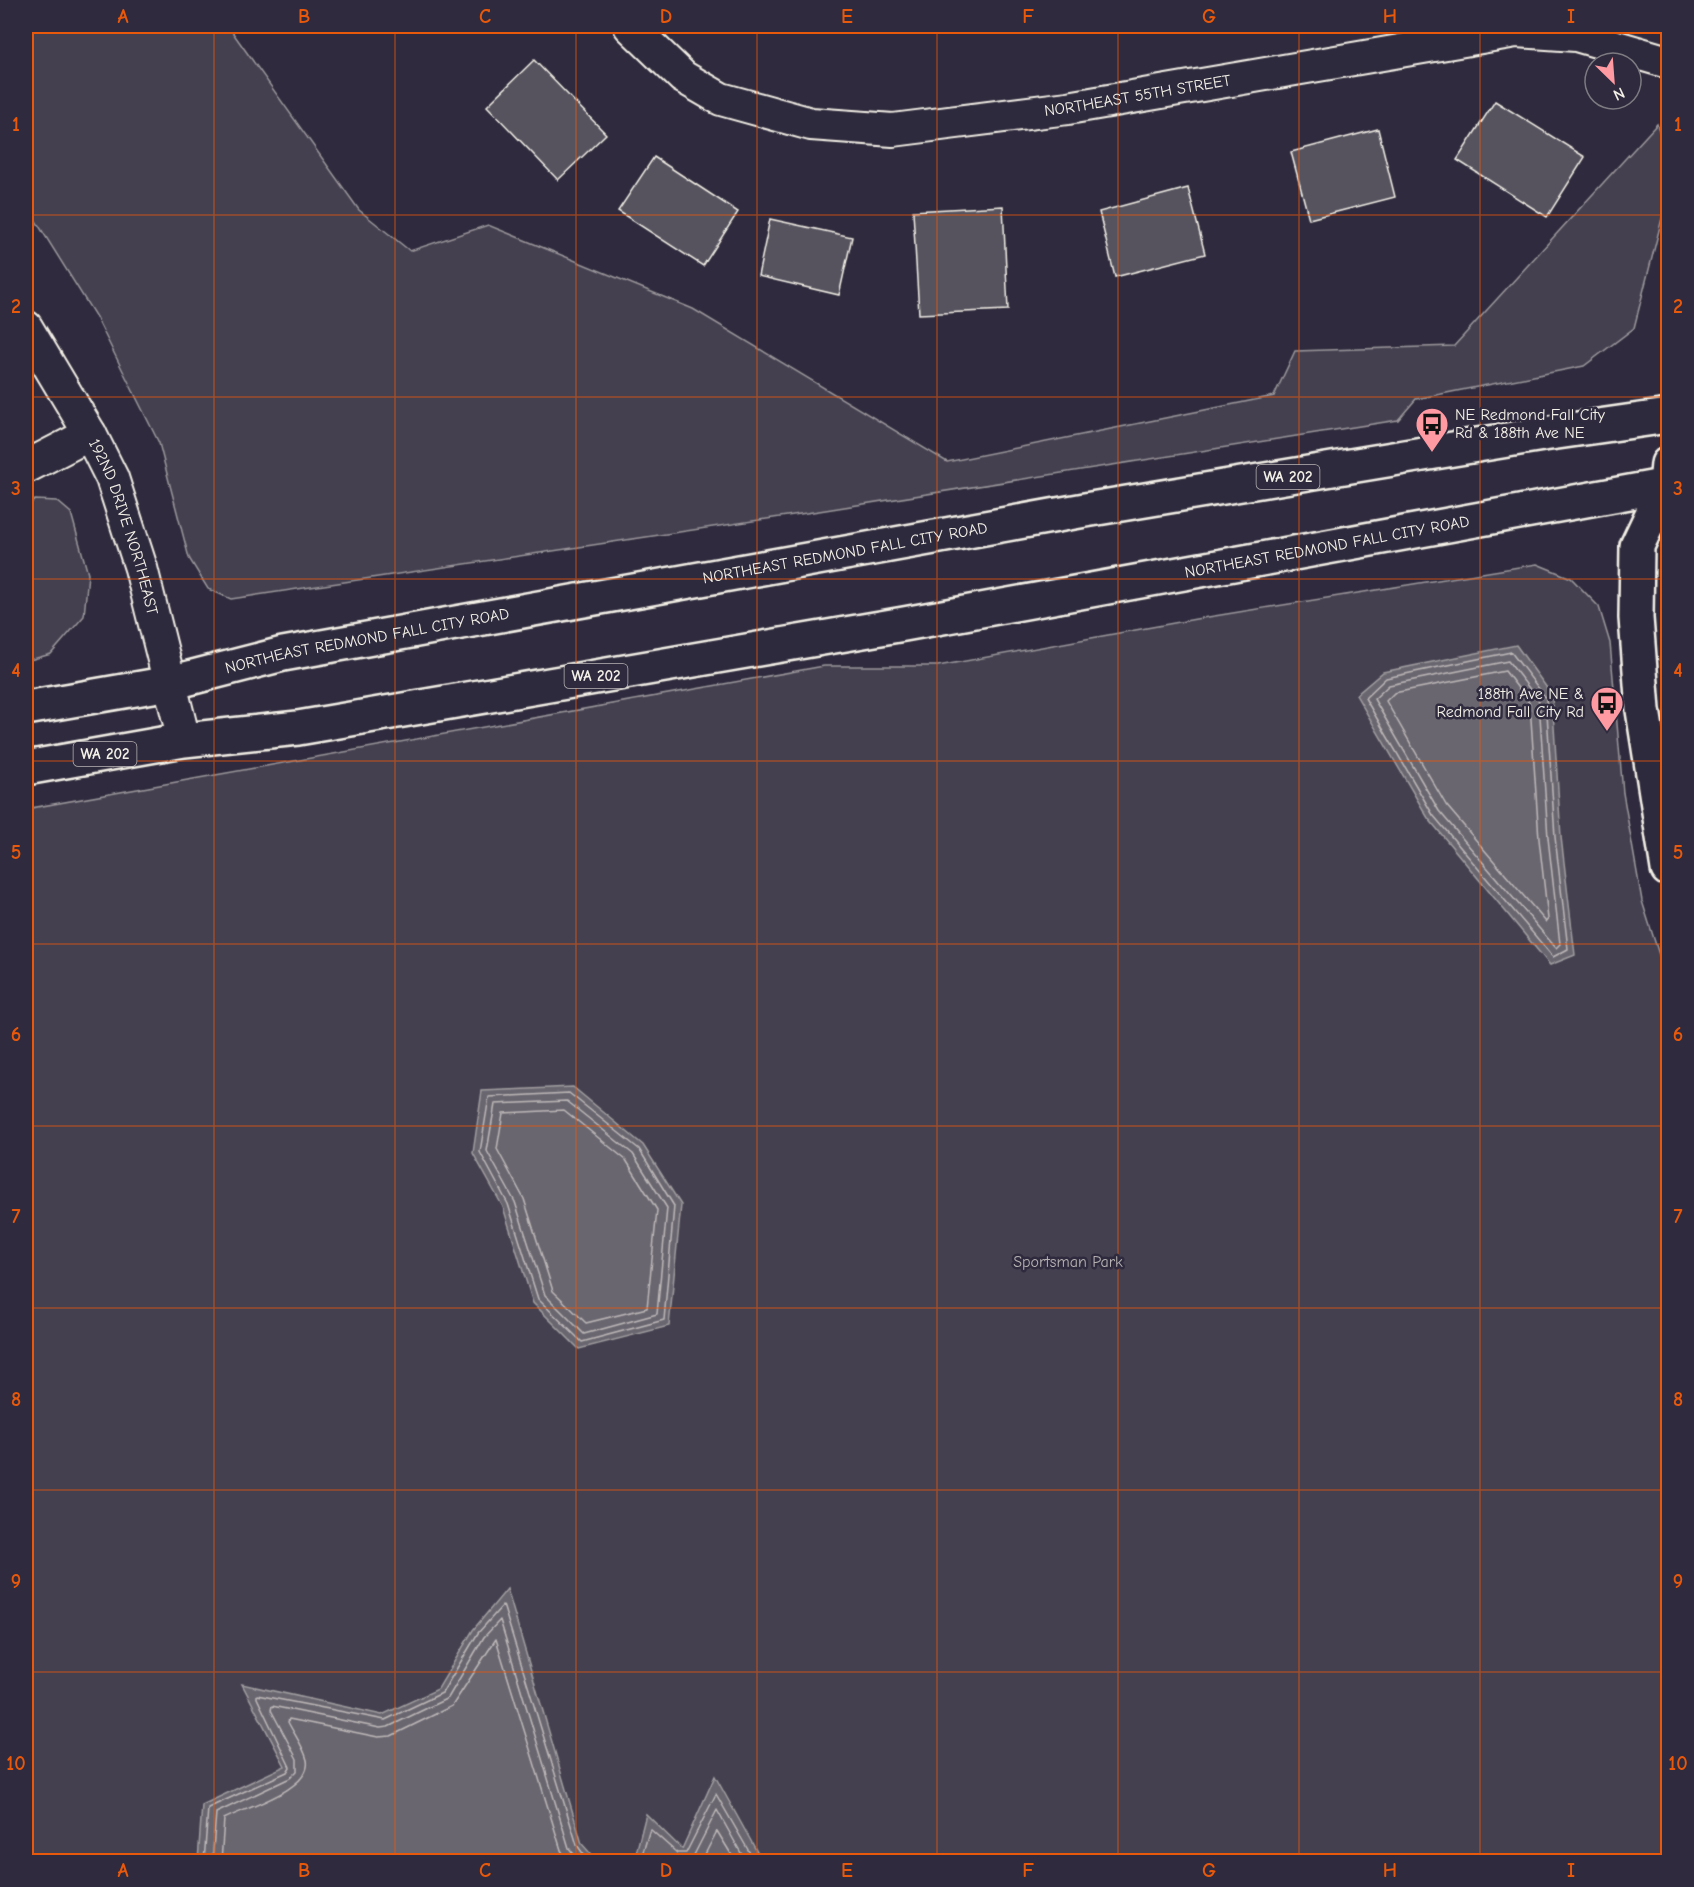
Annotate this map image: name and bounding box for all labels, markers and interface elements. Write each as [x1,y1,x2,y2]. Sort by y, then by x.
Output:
text: A [117,5,129,28]
text: B [298,5,310,28]
text: C [479,5,491,28]
text: D [660,5,672,28]
text: E [841,5,853,28]
text: F [1022,5,1034,28]
text: G [1202,5,1216,28]
text: H [1383,5,1397,28]
text: I [1567,5,1575,28]
north arrow [1583,51,1643,111]
street label: NORTHEAST 55TH STREET [1043,71,1233,120]
text: N [1610,83,1627,104]
text: 1 [12,113,20,136]
text: 1 [1674,113,1682,136]
text: 2 [11,295,21,318]
text: 2 [1673,295,1683,318]
bus stop icon: NE Redmond Fall City Rd & 188th Ave NE [1414,406,1450,453]
place label: NE Redmond Fall City Rd & 188th Ave NE [1455,406,1606,442]
street label: 192ND DRIVE NORTHEAST [85,436,162,618]
road number: WA 202 [1256,465,1320,489]
text: 3 [11,477,21,500]
text: 3 [1673,477,1683,500]
street label: NORTHEAST REDMOND FALL CITY ROAD [1183,512,1471,582]
street label: NORTHEAST REDMOND FALL CITY ROAD [701,519,989,587]
street label: NORTHEAST REDMOND FALL CITY ROAD [223,605,511,677]
text: 4 [11,659,21,682]
text: 4 [1673,659,1683,682]
road number: WA 202 [564,664,628,688]
place label: 188th Ave NE & Redmond Fall City Rd [1437,685,1584,721]
bus stop icon: 188th Ave NE & Redmond Fall City Rd [1589,685,1625,732]
road number: WA 202 [74,742,136,766]
text: 5 [11,841,21,864]
text: 5 [1673,841,1683,864]
text: 6 [11,1023,21,1046]
text: 6 [1673,1023,1683,1046]
text: 7 [12,1205,21,1228]
text: 7 [1674,1205,1683,1228]
park label: Sportsman Park [1013,1253,1123,1271]
text: 8 [11,1388,21,1411]
text: 8 [1673,1388,1683,1411]
text: 9 [11,1570,21,1593]
text: 9 [1673,1570,1683,1593]
text: 10 [6,1752,26,1775]
text: 10 [1668,1752,1688,1775]
text: A [117,1859,129,1882]
text: B [298,1859,310,1882]
text: C [479,1859,491,1882]
text: D [660,1859,672,1882]
text: E [841,1859,853,1882]
text: F [1022,1859,1034,1882]
text: G [1202,1859,1216,1882]
text: H [1383,1859,1397,1882]
text: I [1567,1859,1575,1882]

